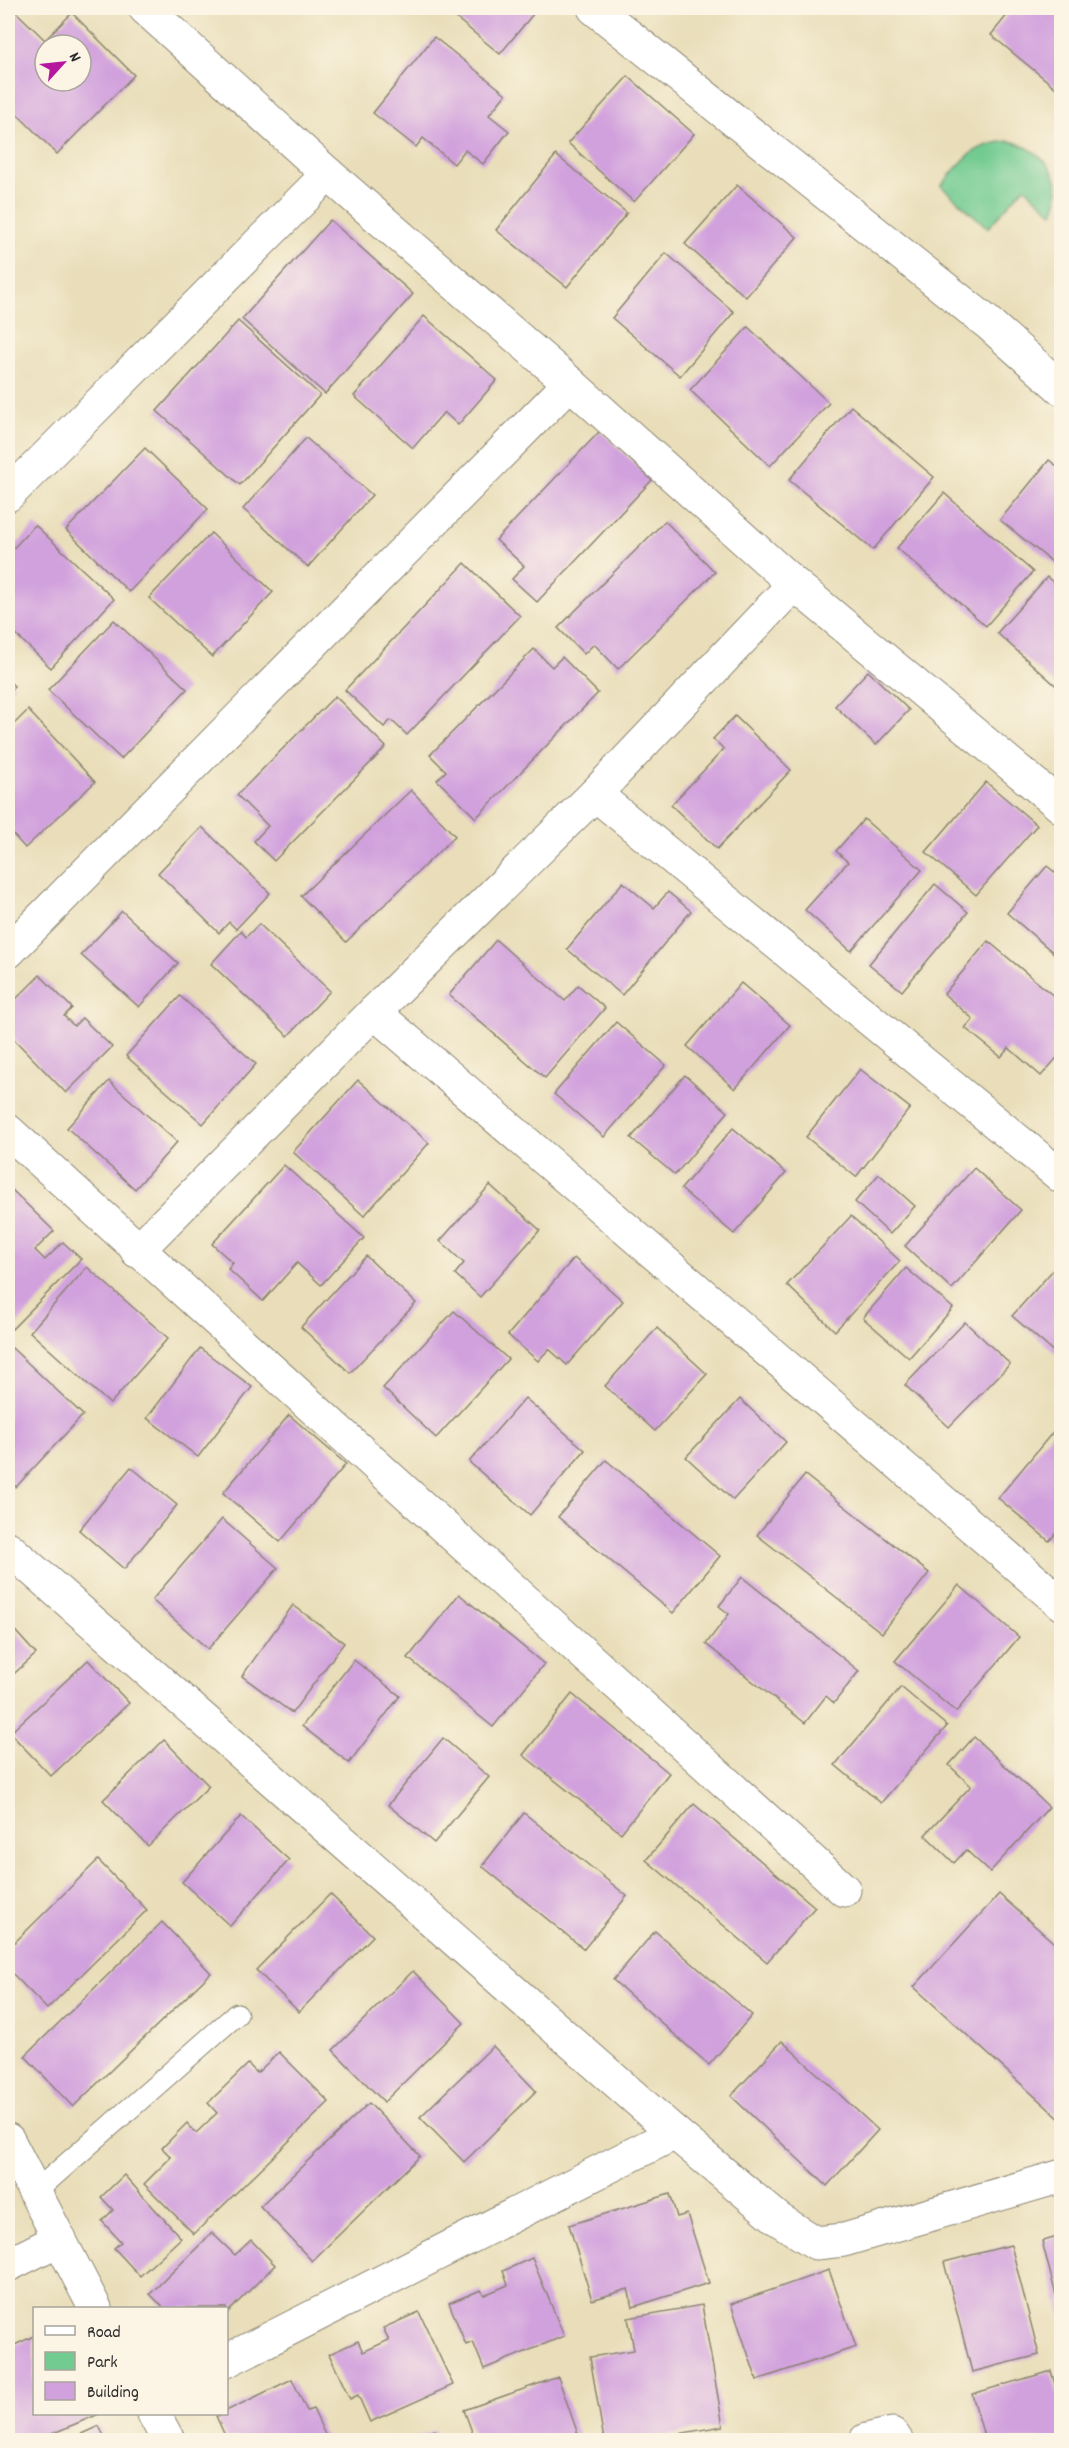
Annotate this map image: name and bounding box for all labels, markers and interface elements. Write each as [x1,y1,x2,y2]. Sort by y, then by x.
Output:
north arrow [33,33,93,93]
text: N [62,49,86,66]
legend [33,2307,228,2415]
text: Road [87,2321,121,2346]
text: Park [87,2351,118,2376]
text: Building [87,2381,139,2406]

